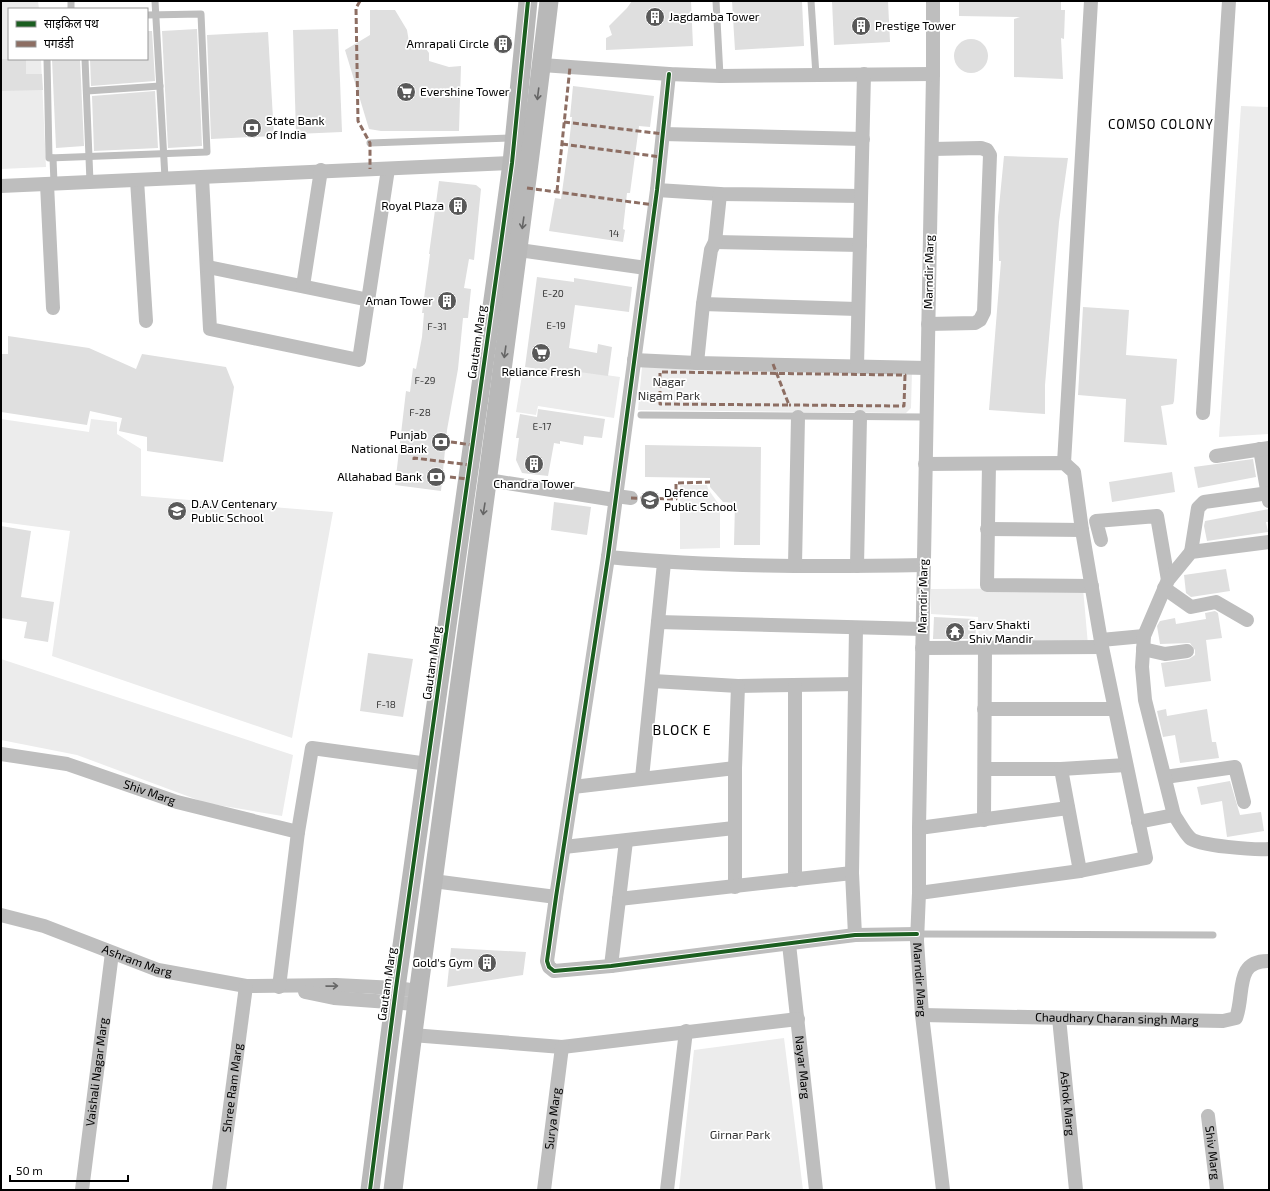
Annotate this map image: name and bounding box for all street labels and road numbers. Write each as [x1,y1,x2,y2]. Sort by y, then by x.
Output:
street label: Marndir Marg [920,234,936,309]
street label: Gautam Marg [464,304,488,379]
street label: Marndir Marg [914,558,930,633]
street label: Gautam Marg [419,625,443,700]
street label: Shiv Marg [122,776,178,807]
street label: Ashram Marg [100,941,174,979]
street label: Marndir Marg [911,942,930,1018]
street label: Gautam Marg [374,946,398,1021]
street label: Chaudhary Charan singh Marg [1035,1009,1199,1027]
street label: Vaishali Nagar Marg [82,1016,110,1127]
street label: Nayar Marg [793,1035,814,1100]
street label: Shree Ram Marg [219,1042,244,1133]
street label: Ashok Marg [1058,1071,1079,1137]
street label: Surya Marg [541,1086,563,1150]
street label: Shiv Marg [1203,1125,1224,1181]

